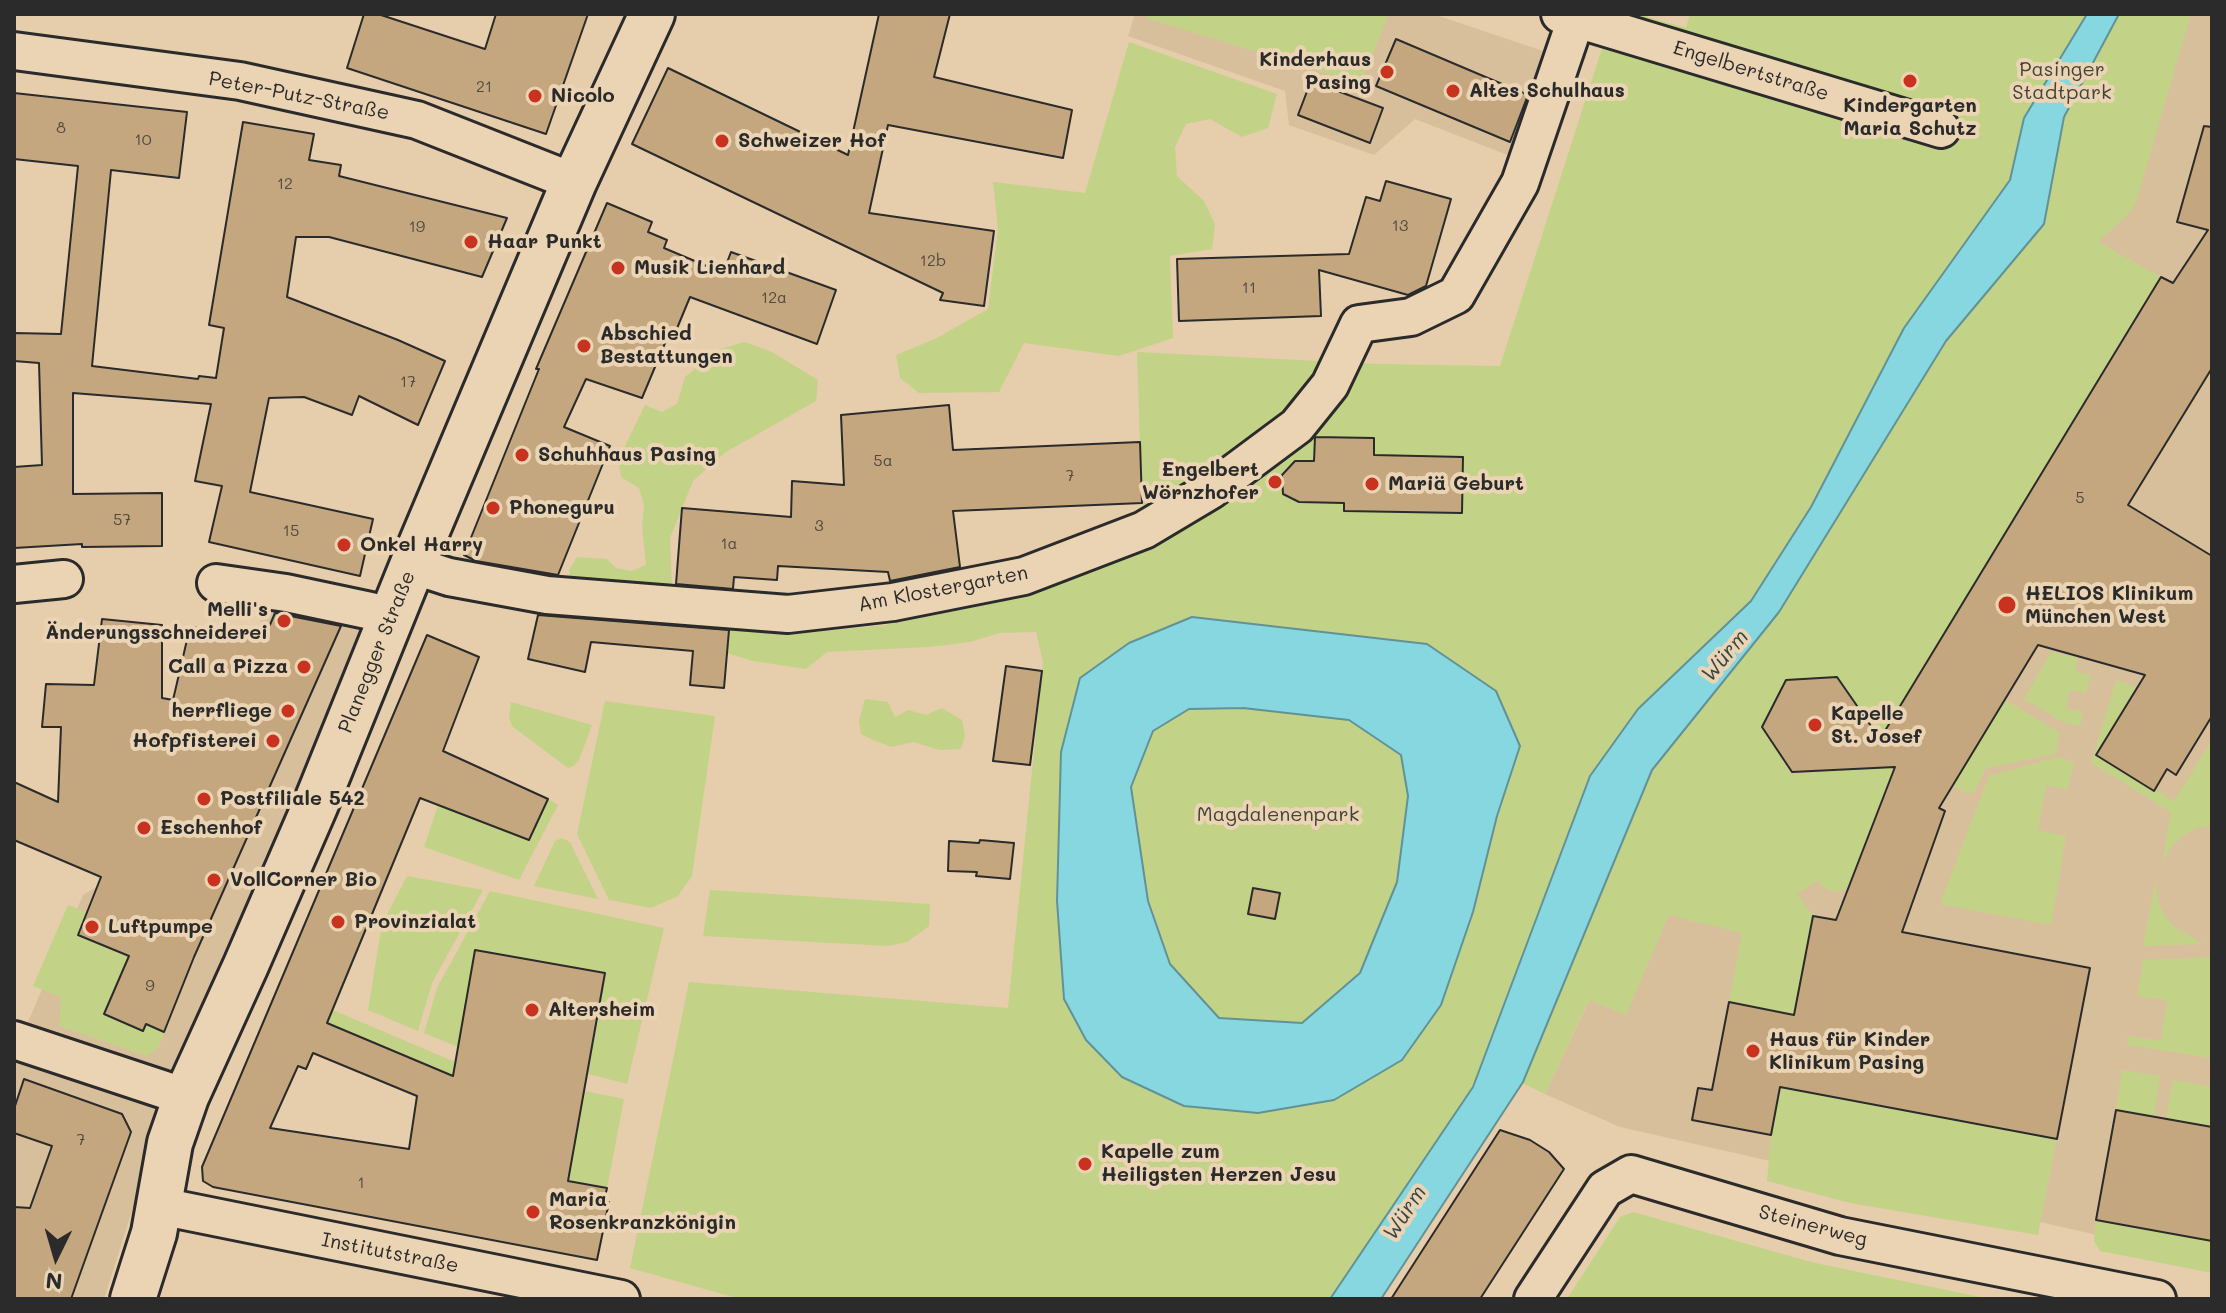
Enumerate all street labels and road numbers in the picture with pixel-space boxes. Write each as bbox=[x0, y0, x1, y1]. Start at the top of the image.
street label: Engelbertstraße bbox=[1670, 36, 1832, 106]
street label: Peter-Putz-Straße bbox=[207, 67, 391, 125]
street label: Am Klostergarten bbox=[856, 561, 1030, 617]
street label: Planegger Straße bbox=[334, 567, 420, 737]
street label: Steinerweg bbox=[1756, 1200, 1870, 1252]
street label: Institutstraße bbox=[319, 1228, 461, 1278]

